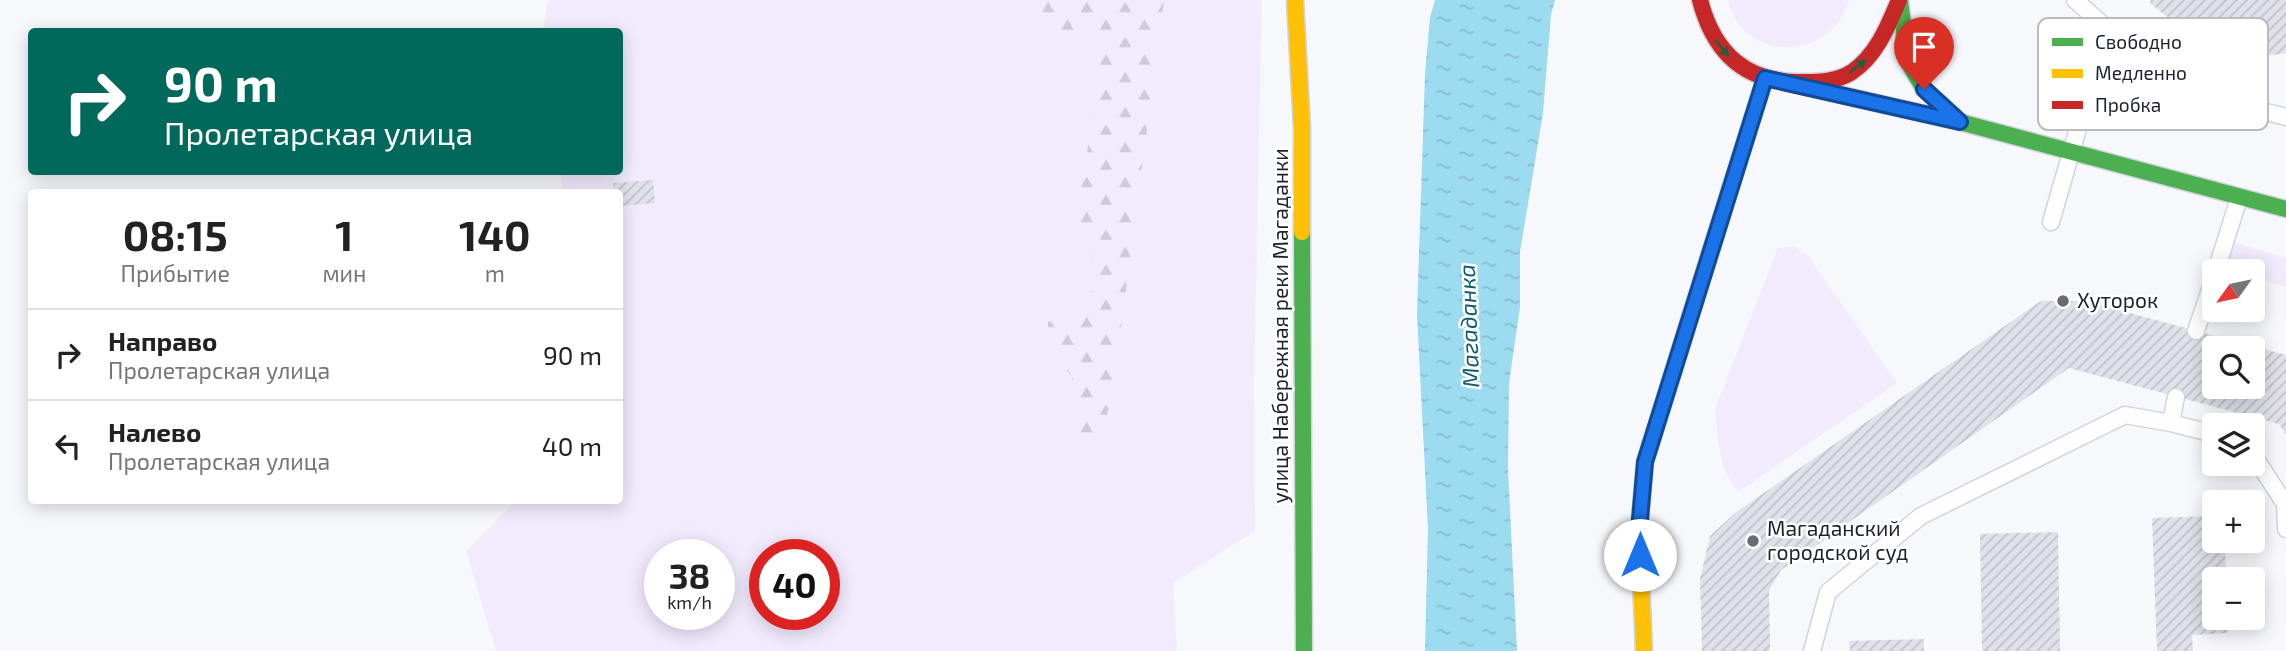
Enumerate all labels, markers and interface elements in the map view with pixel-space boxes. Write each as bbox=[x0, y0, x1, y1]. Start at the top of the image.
pin bbox=[1894, 17, 1954, 89]
legend bbox=[2038, 18, 2268, 130]
icon: arrive bbox=[1905, 28, 1943, 66]
text: Свободно bbox=[2095, 30, 2182, 53]
one-way arrow bbox=[1714, 38, 1729, 56]
text: 90 m bbox=[164, 53, 278, 112]
icon: right bbox=[49, 56, 140, 147]
one-way arrow bbox=[1848, 58, 1866, 73]
text: Медленно bbox=[2095, 61, 2187, 84]
text: Пробка bbox=[2095, 93, 2161, 116]
text: Пролетарская улица bbox=[164, 113, 473, 151]
street label: улица Набережная реки Магаданки bbox=[1267, 148, 1293, 504]
text: 08:15 bbox=[123, 209, 228, 259]
text: 1 bbox=[335, 209, 354, 259]
text: 140 bbox=[459, 209, 530, 259]
text: Прибытие bbox=[121, 259, 230, 287]
text: мин bbox=[322, 259, 366, 287]
text: m bbox=[485, 259, 505, 287]
north arrow bbox=[2202, 259, 2264, 322]
map controls bbox=[2202, 259, 2265, 630]
water label: Магаданка bbox=[1452, 264, 1484, 388]
place label: Хуторок bbox=[2077, 287, 2158, 313]
marker: Хуторок bbox=[2055, 293, 2071, 309]
text: Направо bbox=[108, 325, 217, 356]
icon: right bbox=[49, 336, 87, 374]
button: search bbox=[2202, 336, 2265, 399]
text: 90 m bbox=[543, 339, 602, 370]
text: Пролетарская улица bbox=[108, 356, 330, 384]
button: layers bbox=[2202, 413, 2265, 476]
text: Налево bbox=[108, 416, 201, 447]
icon: left bbox=[49, 427, 87, 465]
text: 40 m bbox=[542, 430, 602, 461]
text: Пролетарская улица bbox=[108, 447, 330, 475]
button: + bbox=[2202, 490, 2265, 553]
place label: Магаданский городской суд bbox=[1767, 515, 1908, 565]
position arrow bbox=[1603, 518, 1677, 592]
marker: Магаданский городской суд bbox=[1745, 533, 1761, 549]
speed limit sign: 40 bbox=[749, 539, 840, 630]
text: 38 bbox=[669, 554, 710, 596]
button: − bbox=[2202, 567, 2265, 630]
text: km/h bbox=[667, 591, 712, 613]

